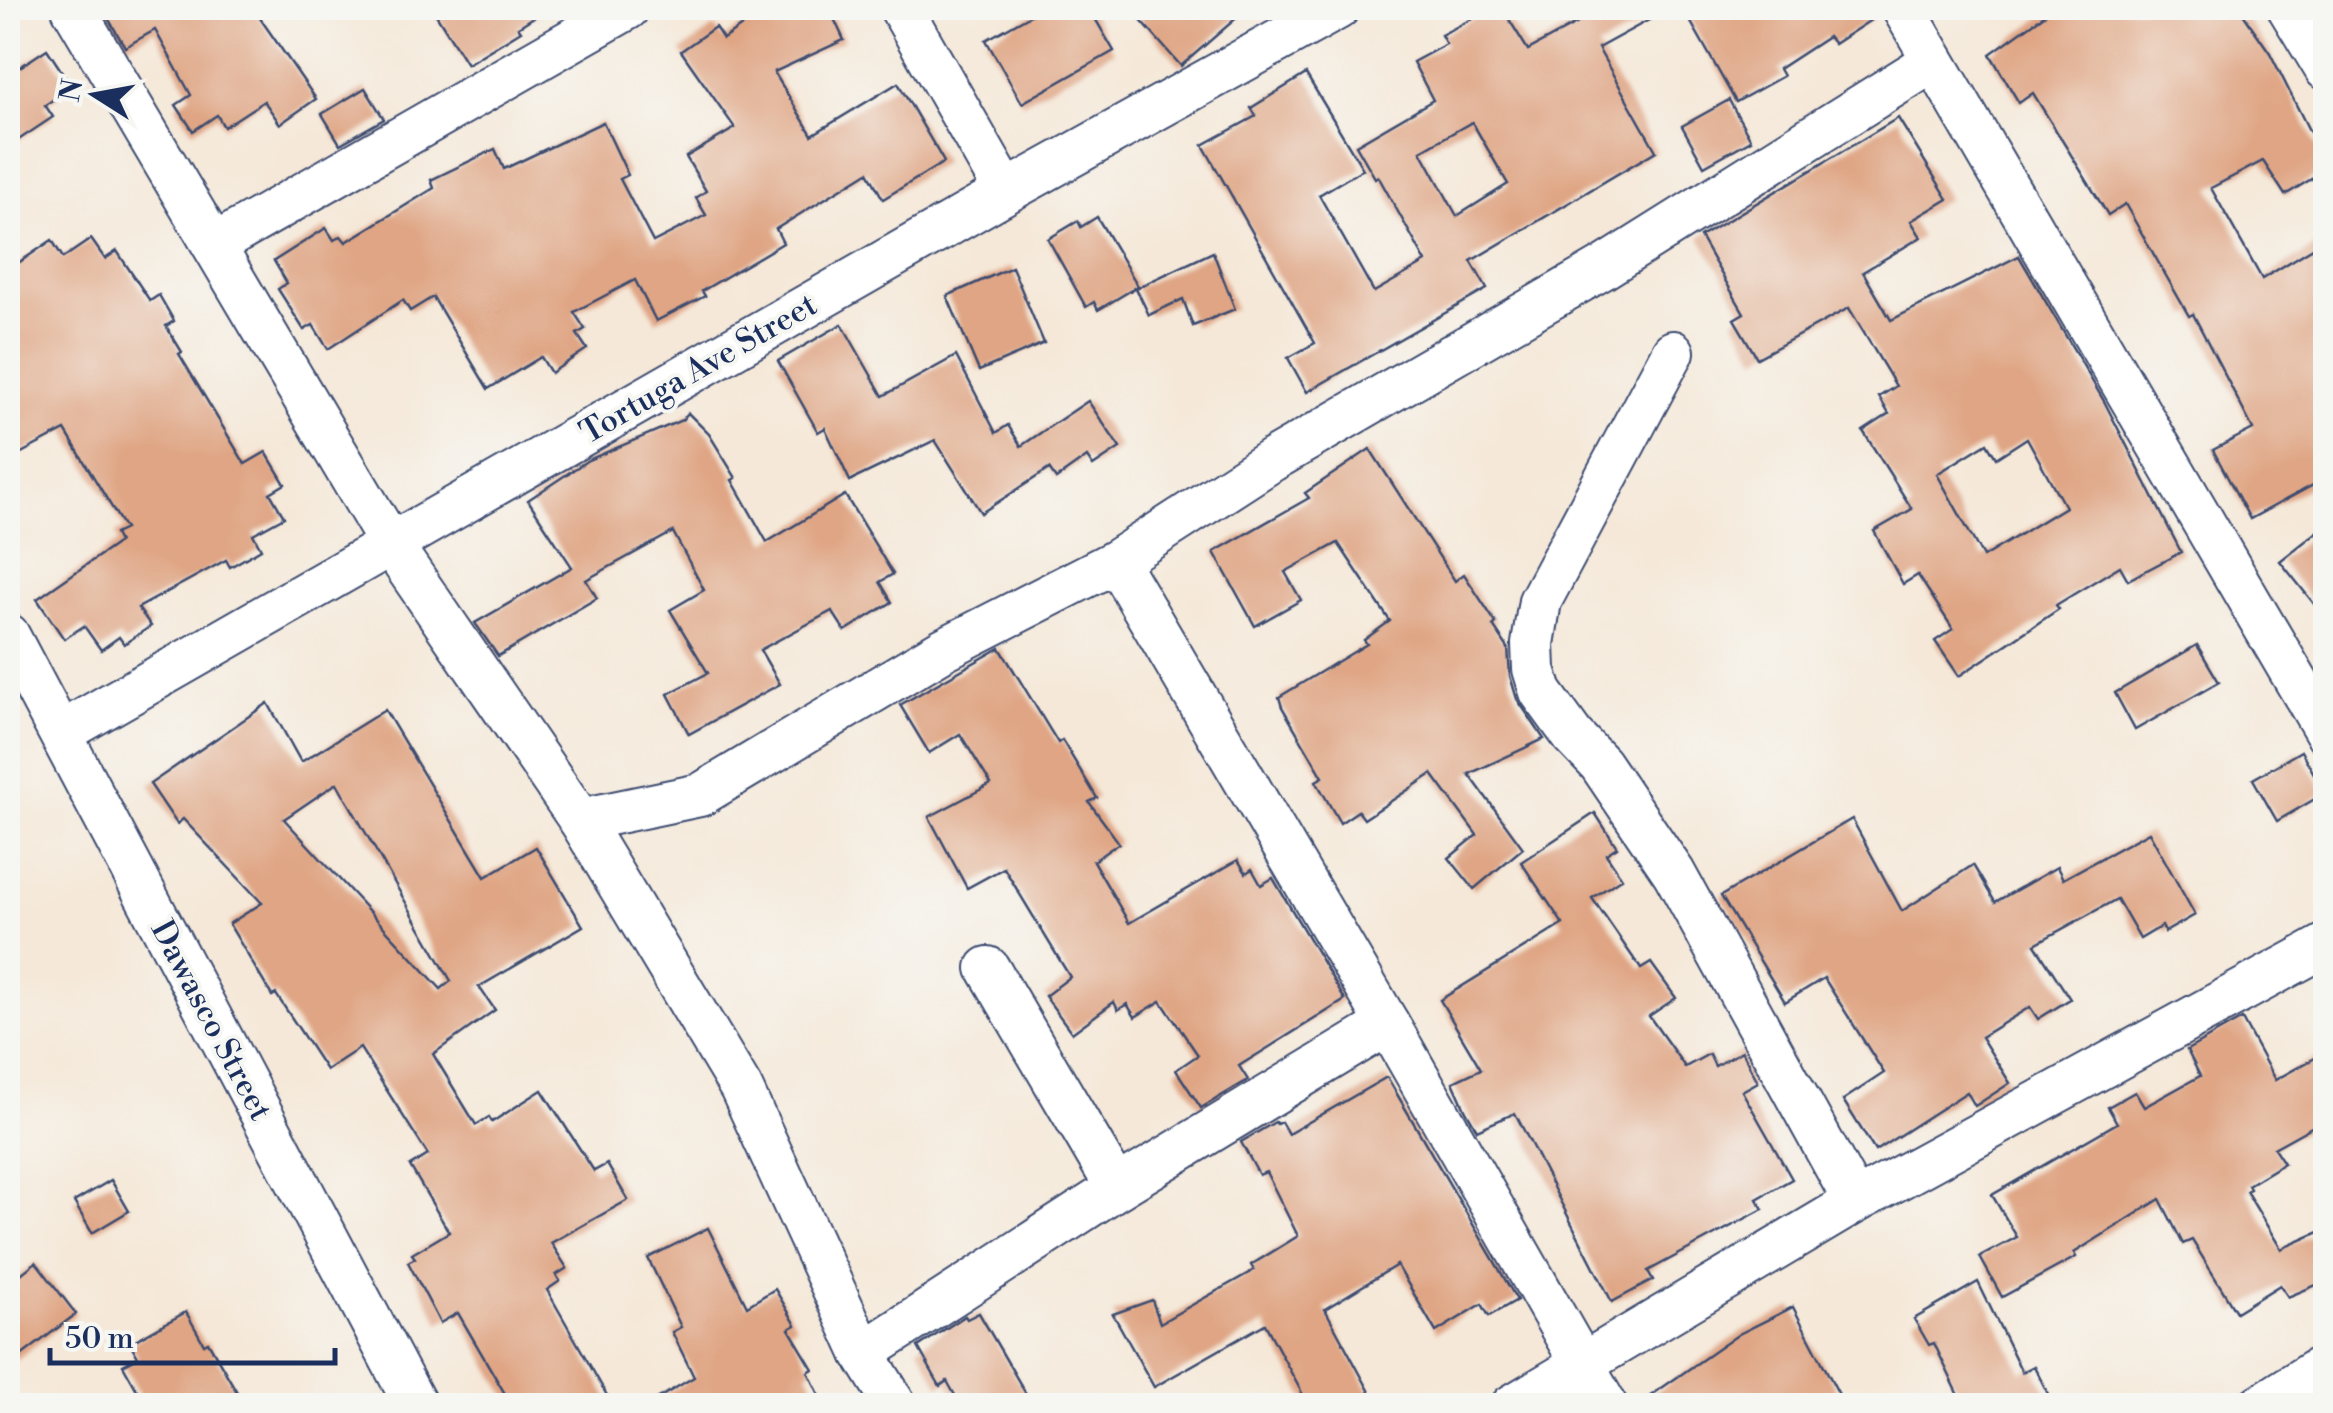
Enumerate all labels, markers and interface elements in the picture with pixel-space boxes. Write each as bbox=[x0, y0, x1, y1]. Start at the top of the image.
north arrow bbox=[45, 45, 145, 145]
text: N bbox=[53, 76, 91, 105]
street label: Tortuga Ave Street bbox=[573, 285, 824, 453]
street label: Dawasco Street bbox=[142, 914, 281, 1127]
scale bar bbox=[50, 1303, 335, 1365]
text: 50 m bbox=[65, 1320, 134, 1358]

